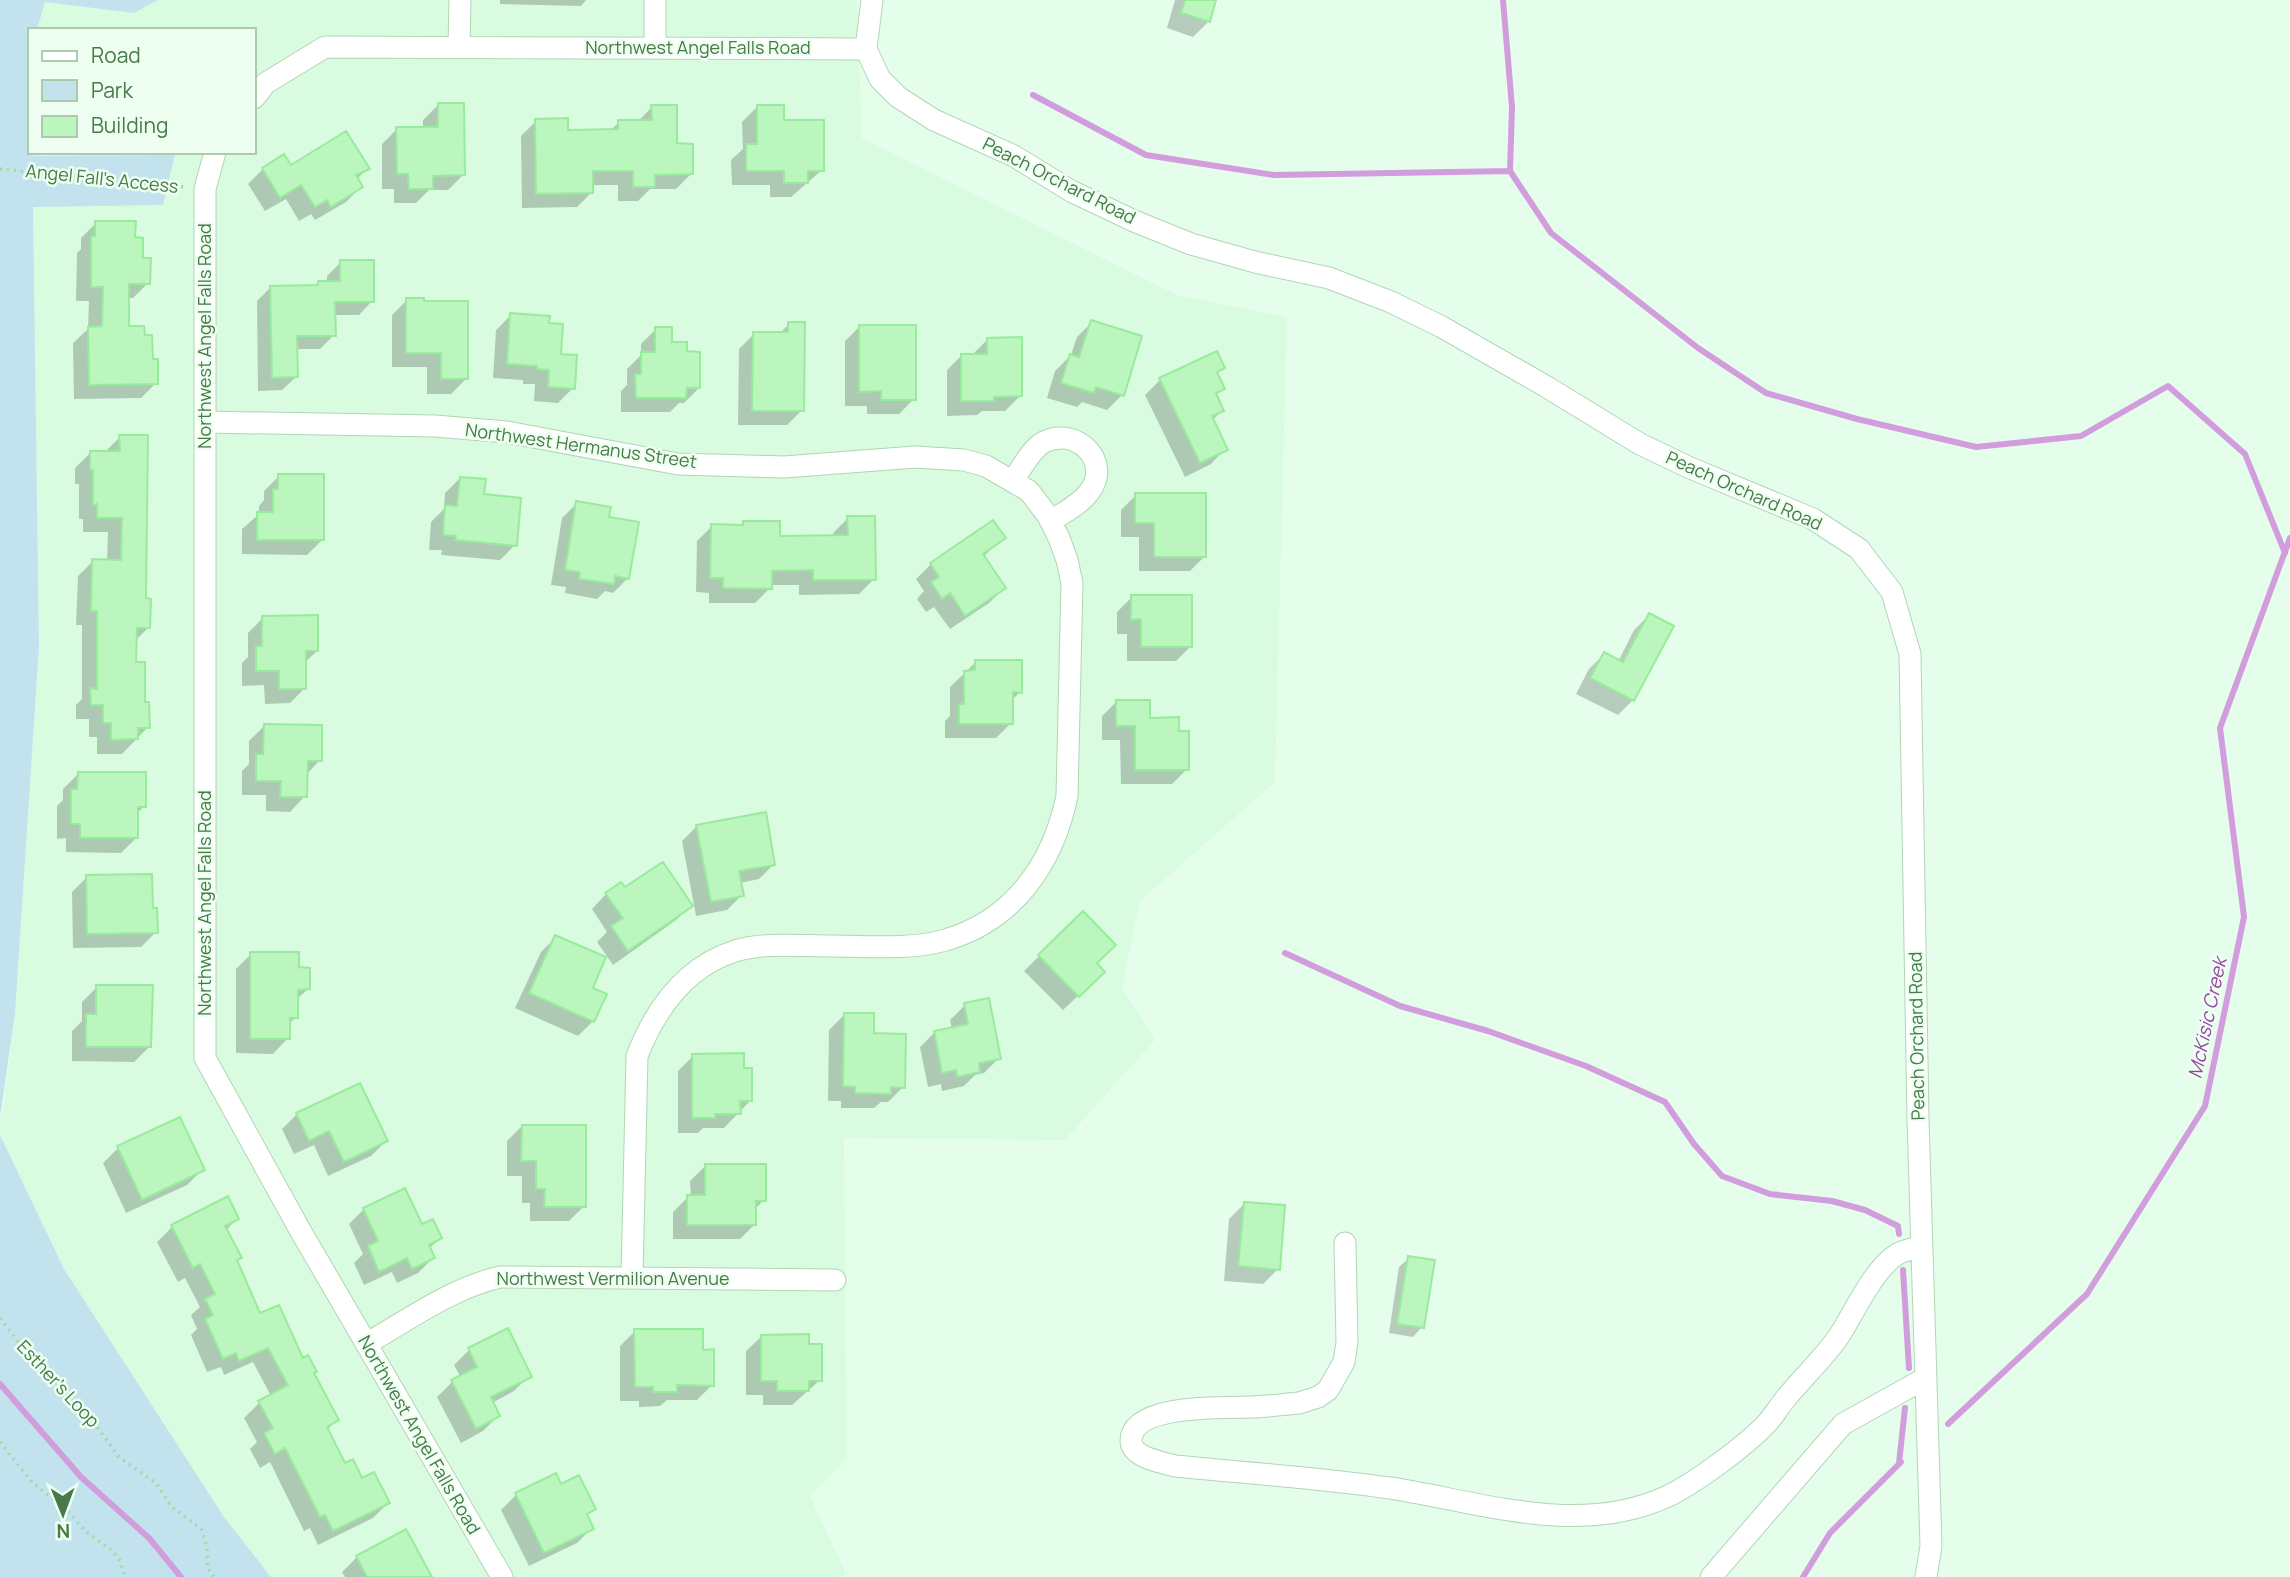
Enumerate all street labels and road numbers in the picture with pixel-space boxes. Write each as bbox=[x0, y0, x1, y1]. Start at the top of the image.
street label: Northwest Angel Falls Road bbox=[585, 35, 811, 59]
street label: Peach Orchard Road bbox=[979, 131, 1140, 229]
street label: Angel Fall's Access bbox=[25, 158, 180, 198]
street label: Northwest Angel Falls Road bbox=[192, 223, 216, 449]
street label: Northwest Hermanus Street bbox=[464, 417, 698, 473]
street label: Peach Orchard Road bbox=[1662, 445, 1826, 535]
street label: Northwest Angel Falls Road bbox=[192, 790, 216, 1016]
street label: Peach Orchard Road bbox=[1903, 952, 1929, 1121]
street label: Northwest Vermilion Avenue bbox=[497, 1266, 729, 1290]
street label: Northwest Angel Falls Road bbox=[353, 1331, 487, 1538]
street label: Esther's Loop bbox=[12, 1334, 105, 1432]

